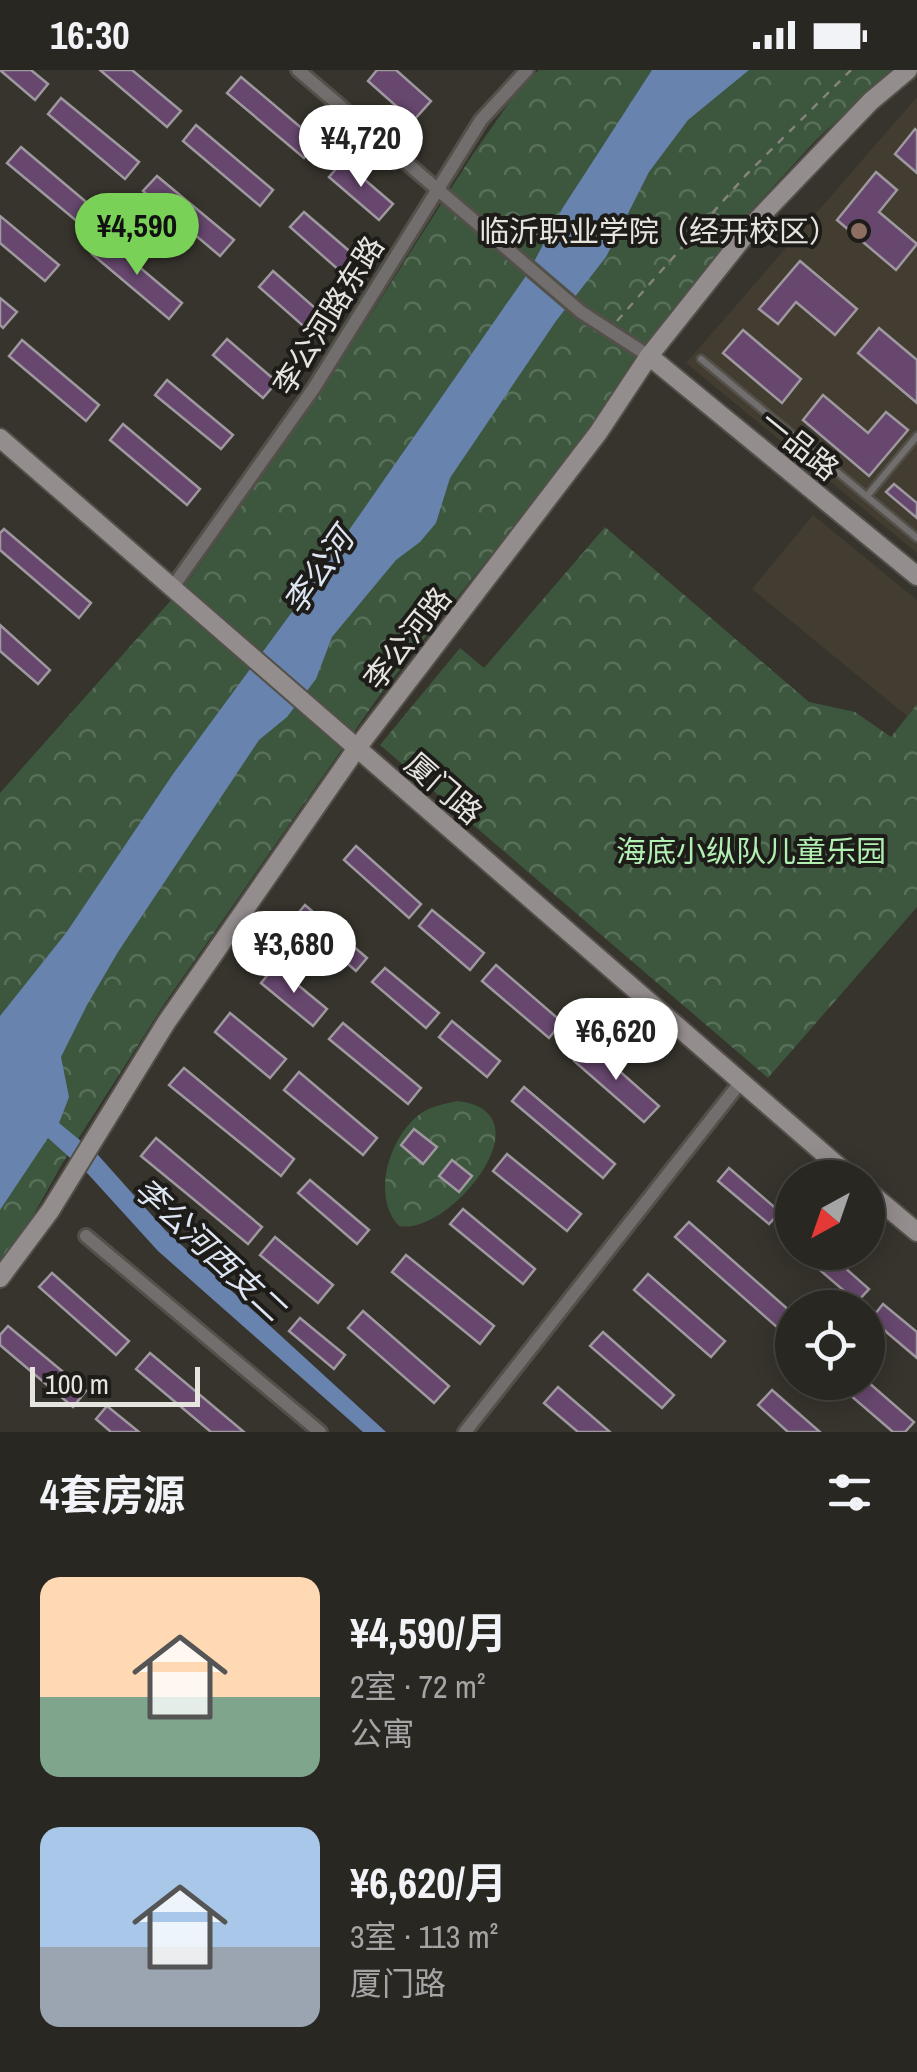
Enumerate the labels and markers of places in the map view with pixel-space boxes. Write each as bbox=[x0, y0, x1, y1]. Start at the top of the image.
pin: ¥4,720 bbox=[280, 105, 442, 190]
pin: ¥4,590 bbox=[56, 193, 218, 278]
place label: 临沂职业学院（经开校区） bbox=[479, 211, 839, 251]
marker: 临沂职业学院（经开校区） bbox=[848, 220, 870, 242]
pin: ¥3,680 bbox=[213, 911, 375, 996]
pin: ¥6,620 bbox=[535, 998, 697, 1083]

